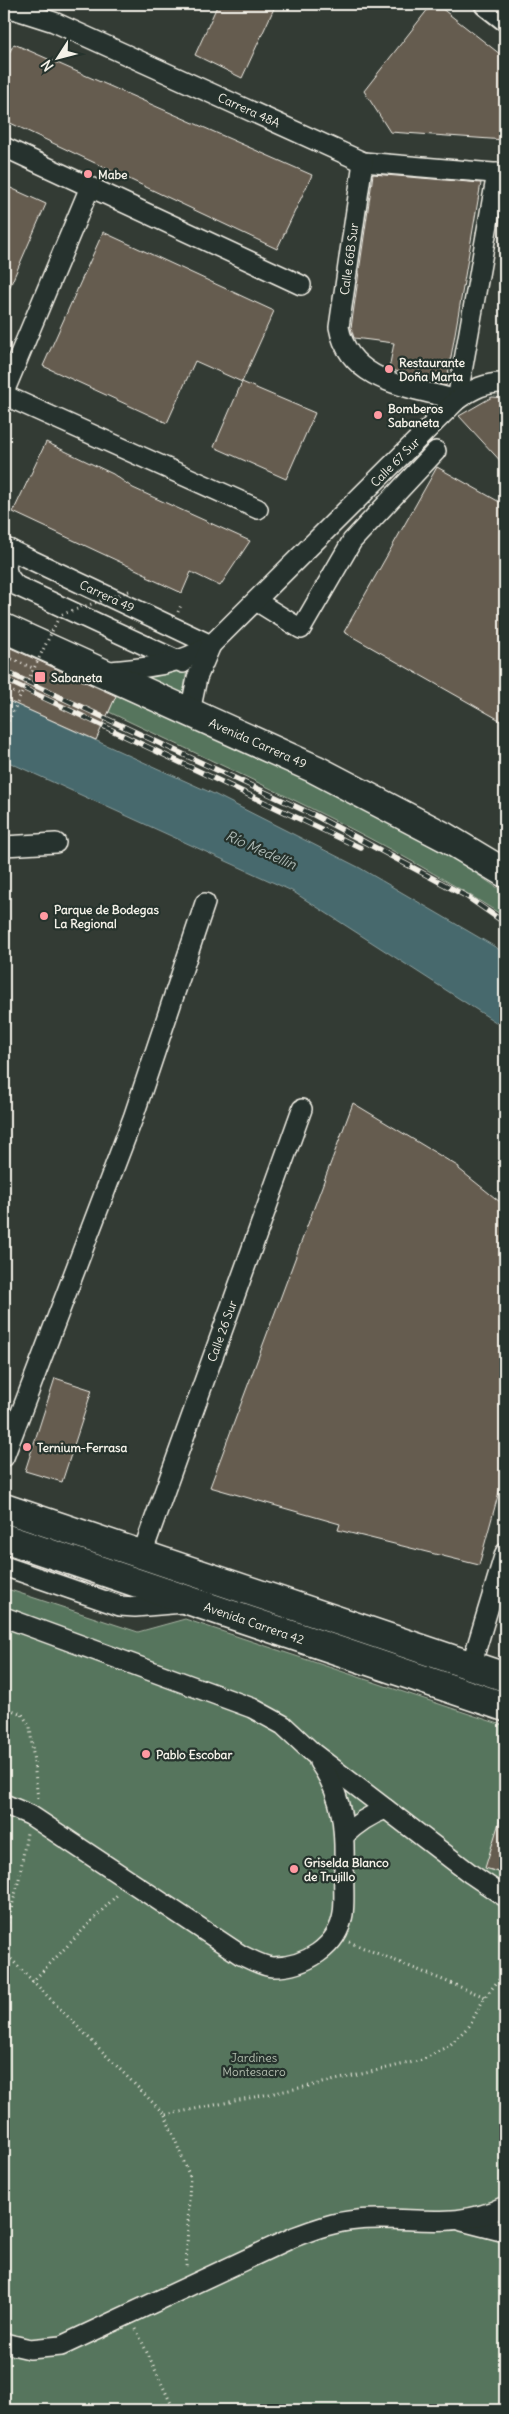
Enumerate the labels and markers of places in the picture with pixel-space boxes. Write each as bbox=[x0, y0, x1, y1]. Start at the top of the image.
place label: Mabe bbox=[98, 167, 128, 182]
marker: Mabe bbox=[82, 168, 94, 180]
place label: Restaurante Doña Marta bbox=[399, 355, 466, 384]
marker: Restaurante Doña Marta bbox=[383, 363, 395, 375]
place label: Bomberos Sabaneta bbox=[388, 401, 444, 430]
marker: Bomberos Sabaneta bbox=[372, 409, 384, 421]
marker: Sabaneta bbox=[33, 670, 47, 684]
place label: Sabaneta bbox=[51, 670, 102, 685]
place label: Parque de Bodegas La Regional bbox=[54, 902, 159, 932]
marker: Parque de Bodegas La Regional bbox=[38, 910, 50, 922]
place label: Ternium-Ferrasa bbox=[37, 1440, 128, 1455]
marker: Ternium-Ferrasa bbox=[21, 1441, 33, 1453]
place label: Pablo Escobar bbox=[156, 1747, 232, 1762]
marker: Pablo Escobar bbox=[140, 1748, 152, 1760]
place label: Griselda Blanco de Trujillo bbox=[304, 1855, 389, 1884]
marker: Griselda Blanco de Trujillo bbox=[288, 1863, 300, 1875]

